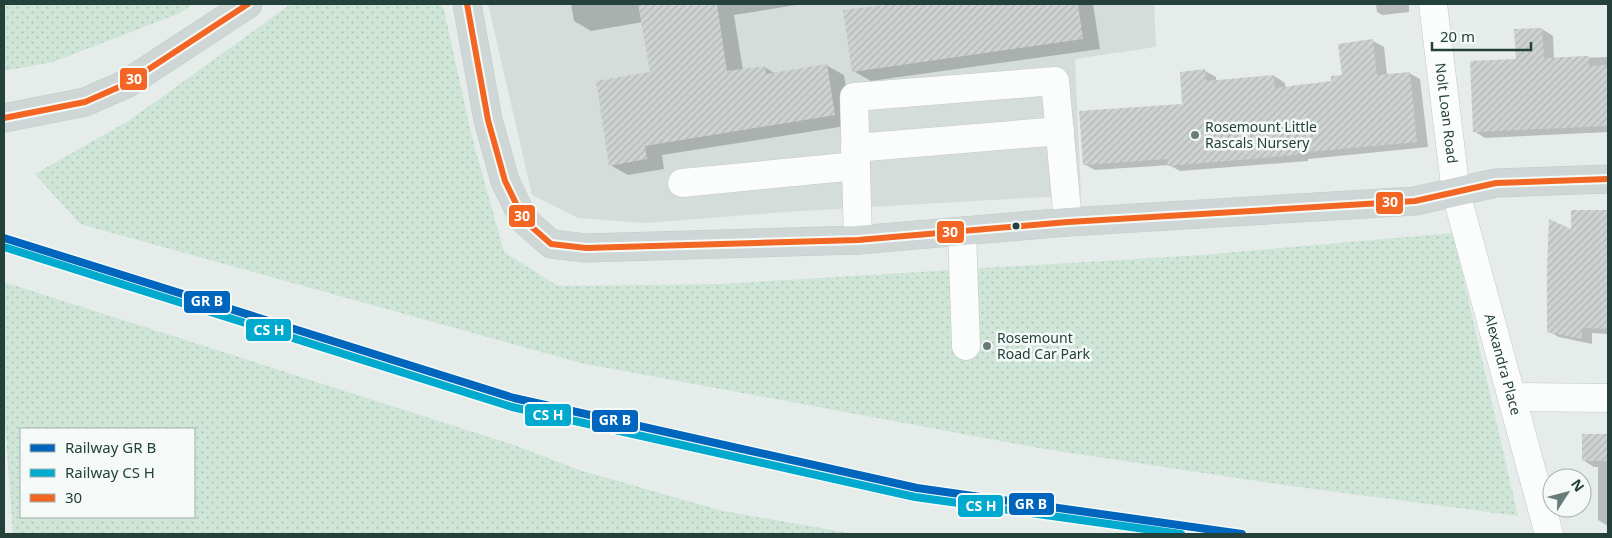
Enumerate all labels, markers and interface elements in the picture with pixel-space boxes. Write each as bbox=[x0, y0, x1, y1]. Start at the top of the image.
scale bar bbox=[1432, 20, 1531, 52]
text: 20 m bbox=[1440, 26, 1475, 46]
street label: Nolt Loan Road bbox=[1431, 62, 1462, 164]
line badge: 30 bbox=[119, 67, 148, 91]
text: 30 bbox=[126, 69, 142, 88]
place label: Rosemount Little Rascals Nursery bbox=[1205, 117, 1317, 152]
marker: Rosemount Little Rascals Nursery bbox=[1189, 129, 1201, 141]
line badge: 30 bbox=[1375, 191, 1404, 215]
text: 30 bbox=[1382, 192, 1398, 211]
line badge: 30 bbox=[508, 204, 536, 228]
text: 30 bbox=[514, 206, 530, 225]
line badge: 30 bbox=[936, 220, 965, 244]
unlabelled marker bbox=[1011, 221, 1021, 231]
text: 30 bbox=[942, 222, 958, 241]
line badge: GR B bbox=[183, 290, 231, 314]
text: GR B bbox=[191, 291, 223, 310]
street label: Alexandra Place bbox=[1480, 311, 1526, 417]
line badge: CS H bbox=[245, 318, 292, 342]
text: CS H bbox=[253, 320, 285, 339]
place label: Rosemount Road Car Park bbox=[997, 328, 1091, 363]
marker: Rosemount Road Car Park bbox=[981, 340, 993, 352]
line badge: CS H bbox=[524, 403, 572, 427]
text: CS H bbox=[532, 405, 564, 424]
line badge: GR B bbox=[591, 409, 639, 433]
text: GR B bbox=[599, 410, 631, 429]
legend bbox=[20, 428, 195, 518]
text: Railway GR B bbox=[65, 437, 156, 457]
text: Railway CS H bbox=[65, 462, 155, 482]
north arrow bbox=[1542, 468, 1592, 518]
text: N bbox=[1567, 475, 1589, 495]
text: 30 bbox=[65, 487, 82, 507]
line badge: GR B bbox=[1008, 492, 1055, 516]
line badge: CS H bbox=[957, 494, 1004, 518]
text: GR B bbox=[1015, 494, 1047, 513]
text: CS H bbox=[965, 496, 997, 515]

